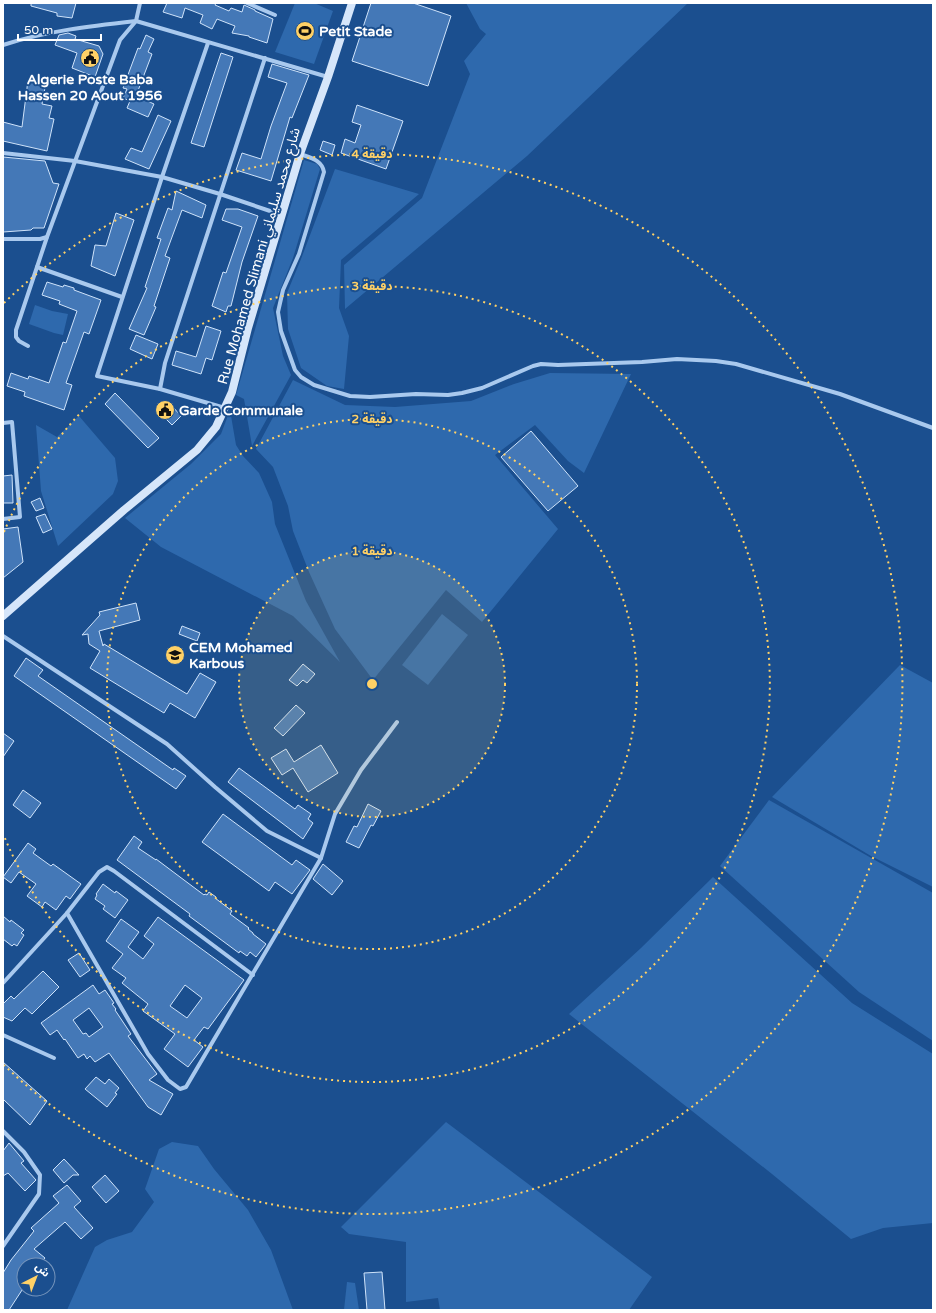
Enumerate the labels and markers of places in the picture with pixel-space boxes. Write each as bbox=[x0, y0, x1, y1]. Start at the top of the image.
sports icon: Petit Stade bbox=[294, 20, 316, 42]
place label: Petit Stade bbox=[319, 23, 392, 40]
public building icon: Algerie Poste Baba Hassen 20 Aout 1956 bbox=[79, 47, 101, 69]
place label: Algerie Poste Baba Hassen 20 Aout 1956 bbox=[18, 71, 163, 104]
public building icon: Garde Communale bbox=[154, 399, 176, 421]
place label: Garde Communale bbox=[179, 402, 303, 419]
place label: CEM Mohamed Karbous bbox=[189, 639, 293, 672]
school or university icon: CEM Mohamed Karbous bbox=[164, 644, 186, 666]
centre of rings bbox=[365, 677, 379, 691]

